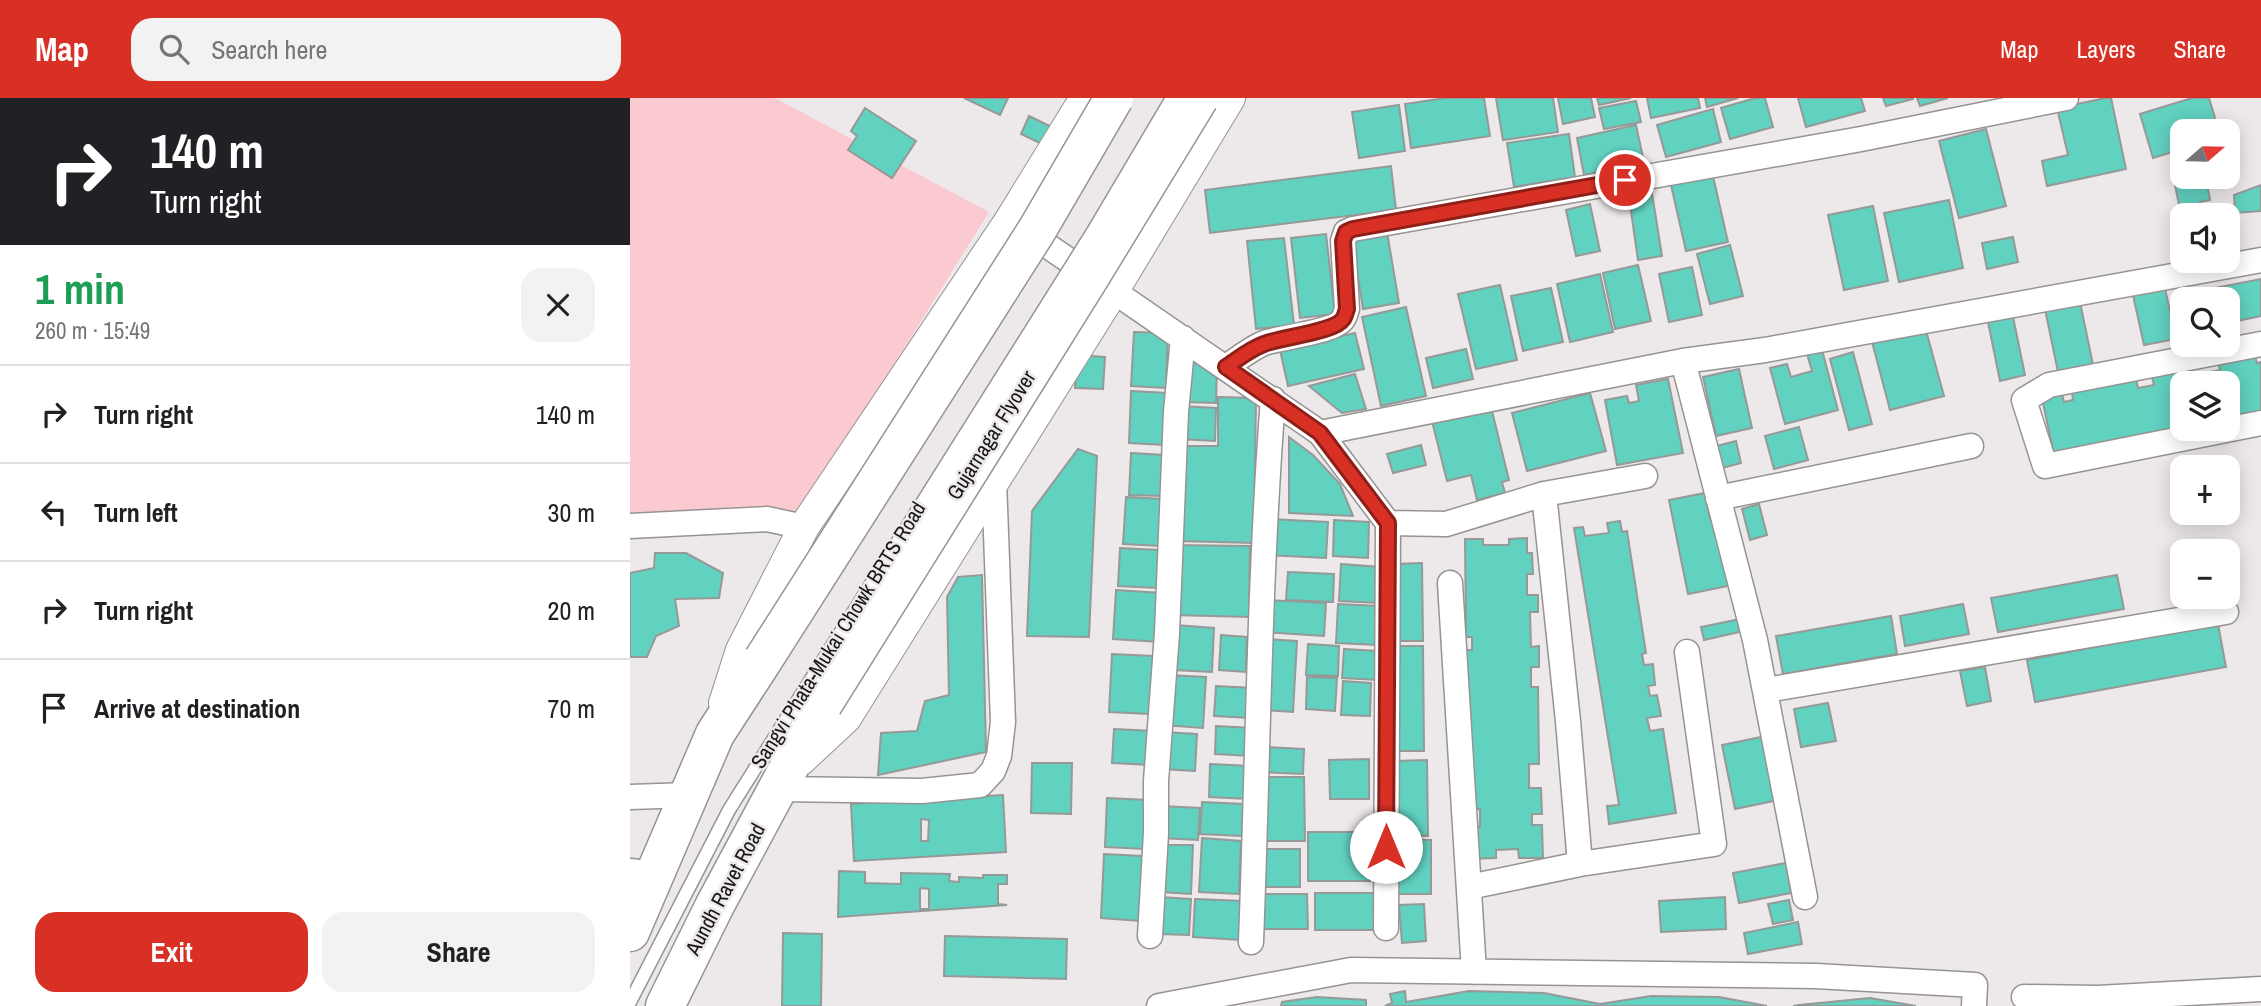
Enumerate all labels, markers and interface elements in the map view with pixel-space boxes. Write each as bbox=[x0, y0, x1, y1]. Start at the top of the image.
search box bbox=[131, 18, 621, 81]
text: Map bbox=[35, 27, 89, 71]
icon: search bbox=[155, 30, 193, 68]
text: Search here bbox=[211, 32, 327, 67]
text: Map bbox=[2000, 33, 2038, 65]
text: Layers bbox=[2076, 33, 2135, 65]
text: Share bbox=[2173, 33, 2226, 65]
text: 140 m bbox=[150, 117, 264, 183]
north arrow bbox=[2170, 119, 2240, 189]
map controls bbox=[2170, 119, 2240, 609]
icon: right bbox=[35, 126, 126, 217]
pin bbox=[1595, 150, 1655, 210]
icon: arrive bbox=[1606, 161, 1644, 199]
text: Turn right bbox=[150, 180, 262, 223]
button: sound bbox=[2170, 203, 2240, 273]
text: 1 min bbox=[35, 261, 125, 317]
button: close bbox=[521, 268, 595, 342]
button: search bbox=[2170, 287, 2240, 357]
text: 260 m · 15:49 bbox=[35, 315, 150, 346]
street label: Gujarnagar Flyover bbox=[940, 365, 1042, 505]
button: layers bbox=[2170, 371, 2240, 441]
icon: right bbox=[35, 395, 73, 433]
text: Turn right bbox=[94, 397, 193, 432]
text: 140 m bbox=[536, 397, 595, 432]
button: + bbox=[2170, 455, 2240, 525]
icon: left bbox=[35, 493, 73, 531]
text: Turn left bbox=[94, 495, 178, 530]
text: 30 m bbox=[548, 495, 595, 530]
street label: Sangvi Phata-Mukai Chowk BRTS Road bbox=[744, 496, 932, 774]
button: − bbox=[2170, 539, 2240, 609]
icon: right bbox=[35, 591, 73, 629]
text: Turn right bbox=[94, 593, 193, 628]
text: 20 m bbox=[548, 593, 595, 628]
icon: arrive bbox=[35, 689, 73, 727]
text: Arrive at destination bbox=[94, 691, 300, 726]
text: 70 m bbox=[548, 691, 595, 726]
position arrow bbox=[1349, 810, 1423, 884]
street label: Aundh Ravet Road bbox=[678, 818, 772, 961]
button: Exit bbox=[35, 912, 308, 992]
button: Share bbox=[322, 912, 595, 992]

